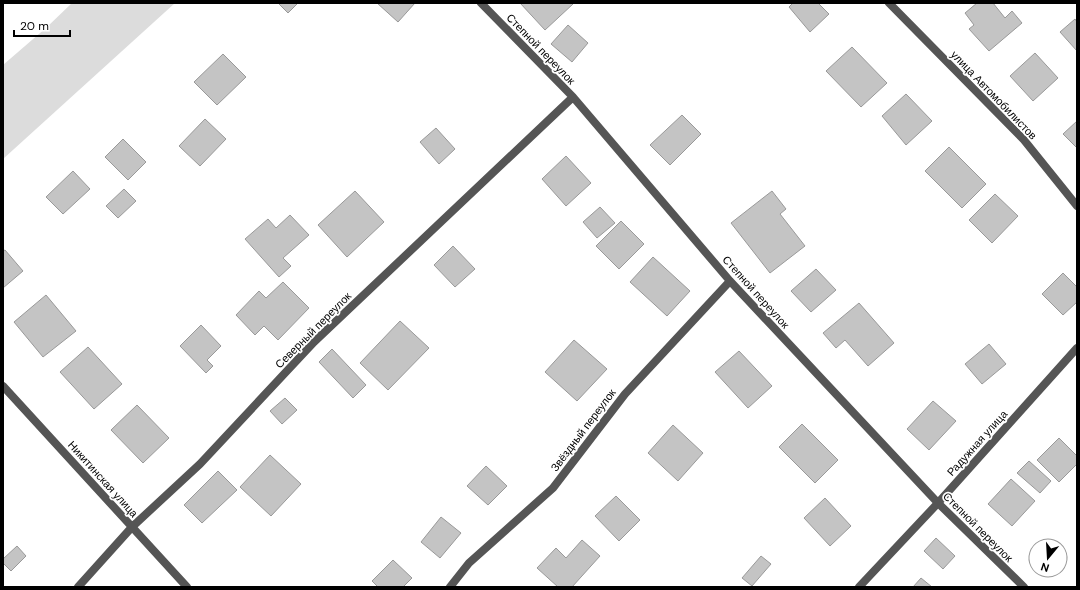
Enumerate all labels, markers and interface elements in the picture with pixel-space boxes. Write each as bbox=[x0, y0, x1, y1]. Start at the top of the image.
street label: Степной переулок bbox=[504, 11, 579, 87]
scale bar bbox=[14, 12, 70, 38]
text: 20 m bbox=[20, 18, 49, 34]
street label: улица Автомобилистов bbox=[948, 48, 1040, 142]
street label: Степной переулок bbox=[720, 253, 792, 331]
street label: Северный переулок bbox=[272, 289, 354, 371]
street label: Звёздный переулок bbox=[547, 386, 619, 474]
street label: Радужная улица bbox=[944, 407, 1011, 479]
street label: Никитинская улица bbox=[65, 438, 142, 521]
street label: Степной переулок bbox=[940, 489, 1016, 565]
north arrow bbox=[1028, 538, 1068, 578]
text: N bbox=[1039, 560, 1051, 575]

